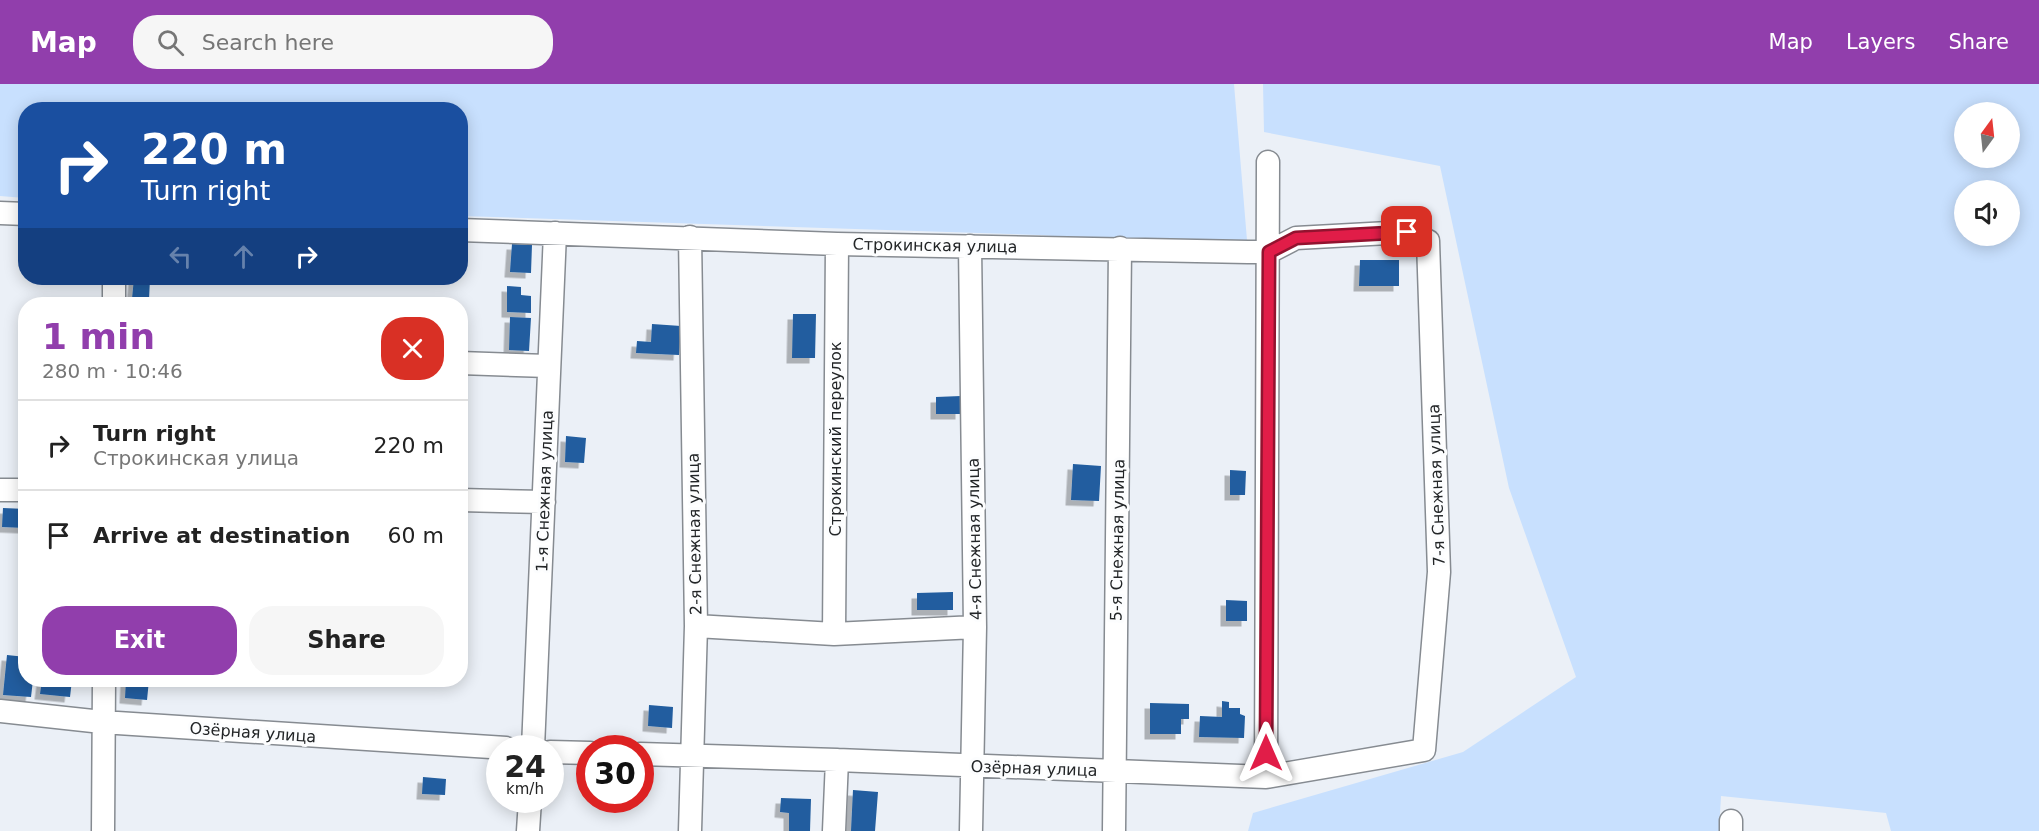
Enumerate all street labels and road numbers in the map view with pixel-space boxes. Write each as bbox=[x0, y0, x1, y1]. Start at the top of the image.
street label: Строкинская улица bbox=[852, 235, 1018, 256]
street label: Строкинский переулок bbox=[826, 341, 845, 536]
street label: 7-я Снежная улица bbox=[1424, 404, 1449, 566]
street label: 1-я Снежная улица bbox=[532, 410, 557, 572]
street label: 2-я Снежная улица bbox=[684, 453, 705, 615]
street label: 4-я Снежная улица bbox=[964, 458, 985, 620]
street label: 5-я Снежная улица bbox=[1107, 459, 1128, 621]
street label: Озёрная улица bbox=[189, 719, 317, 746]
street label: Озёрная улица bbox=[970, 757, 1098, 780]

